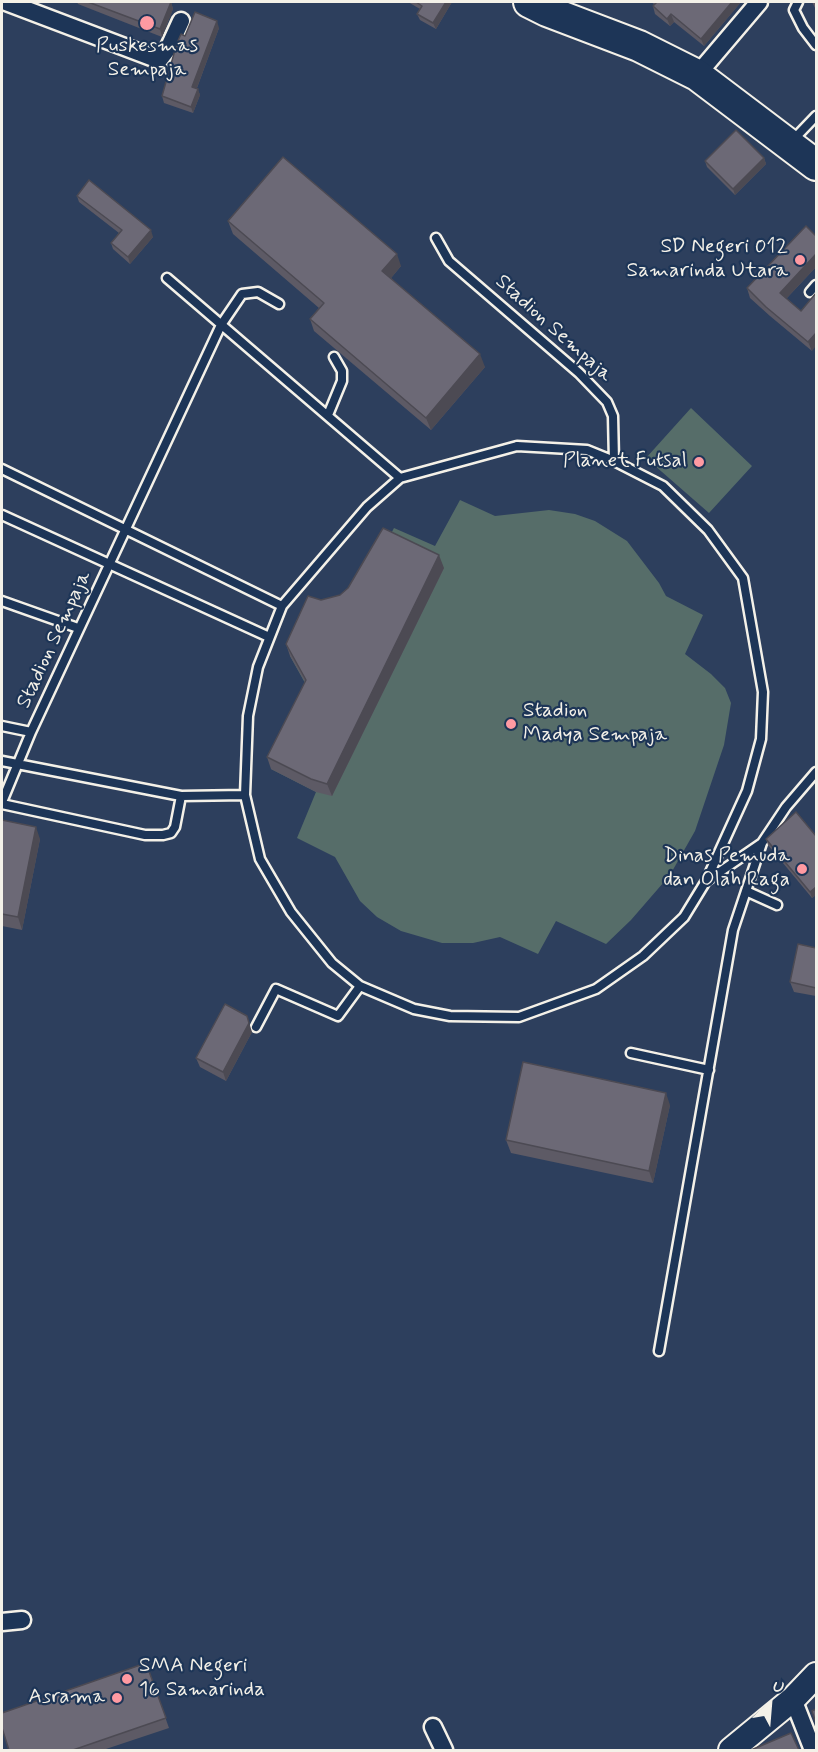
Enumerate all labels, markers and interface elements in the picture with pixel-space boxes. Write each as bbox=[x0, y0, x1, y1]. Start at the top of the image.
marker: Puskesmas Sempaja bbox=[138, 14, 156, 32]
place label: Puskesmas Sempaja bbox=[96, 34, 198, 84]
place label: SD Negeri 012 Samarinda Utara bbox=[627, 235, 788, 285]
marker: SD Negeri 012 Samarinda Utara bbox=[793, 253, 807, 267]
street label: Stadion Sempaja bbox=[489, 270, 617, 388]
place label: Planet Futsal bbox=[563, 449, 687, 475]
marker: Planet Futsal bbox=[692, 455, 706, 469]
street label: Stadion Sempaja bbox=[12, 567, 98, 713]
place label: Stadion Madya Sempaja bbox=[523, 699, 667, 749]
marker: Stadion Madya Sempaja bbox=[504, 717, 518, 731]
place label: Dinas Pemuda dan Olah Raga bbox=[663, 844, 790, 894]
marker: Dinas Pemuda dan Olah Raga bbox=[795, 862, 809, 876]
place label: SMA Negeri 16 Samarinda bbox=[139, 1654, 265, 1704]
marker: SMA Negeri 16 Samarinda bbox=[120, 1672, 134, 1686]
north arrow bbox=[740, 1674, 800, 1734]
text: U bbox=[769, 1676, 787, 1699]
place label: Asrama bbox=[28, 1685, 105, 1711]
marker: Asrama bbox=[110, 1691, 124, 1705]

